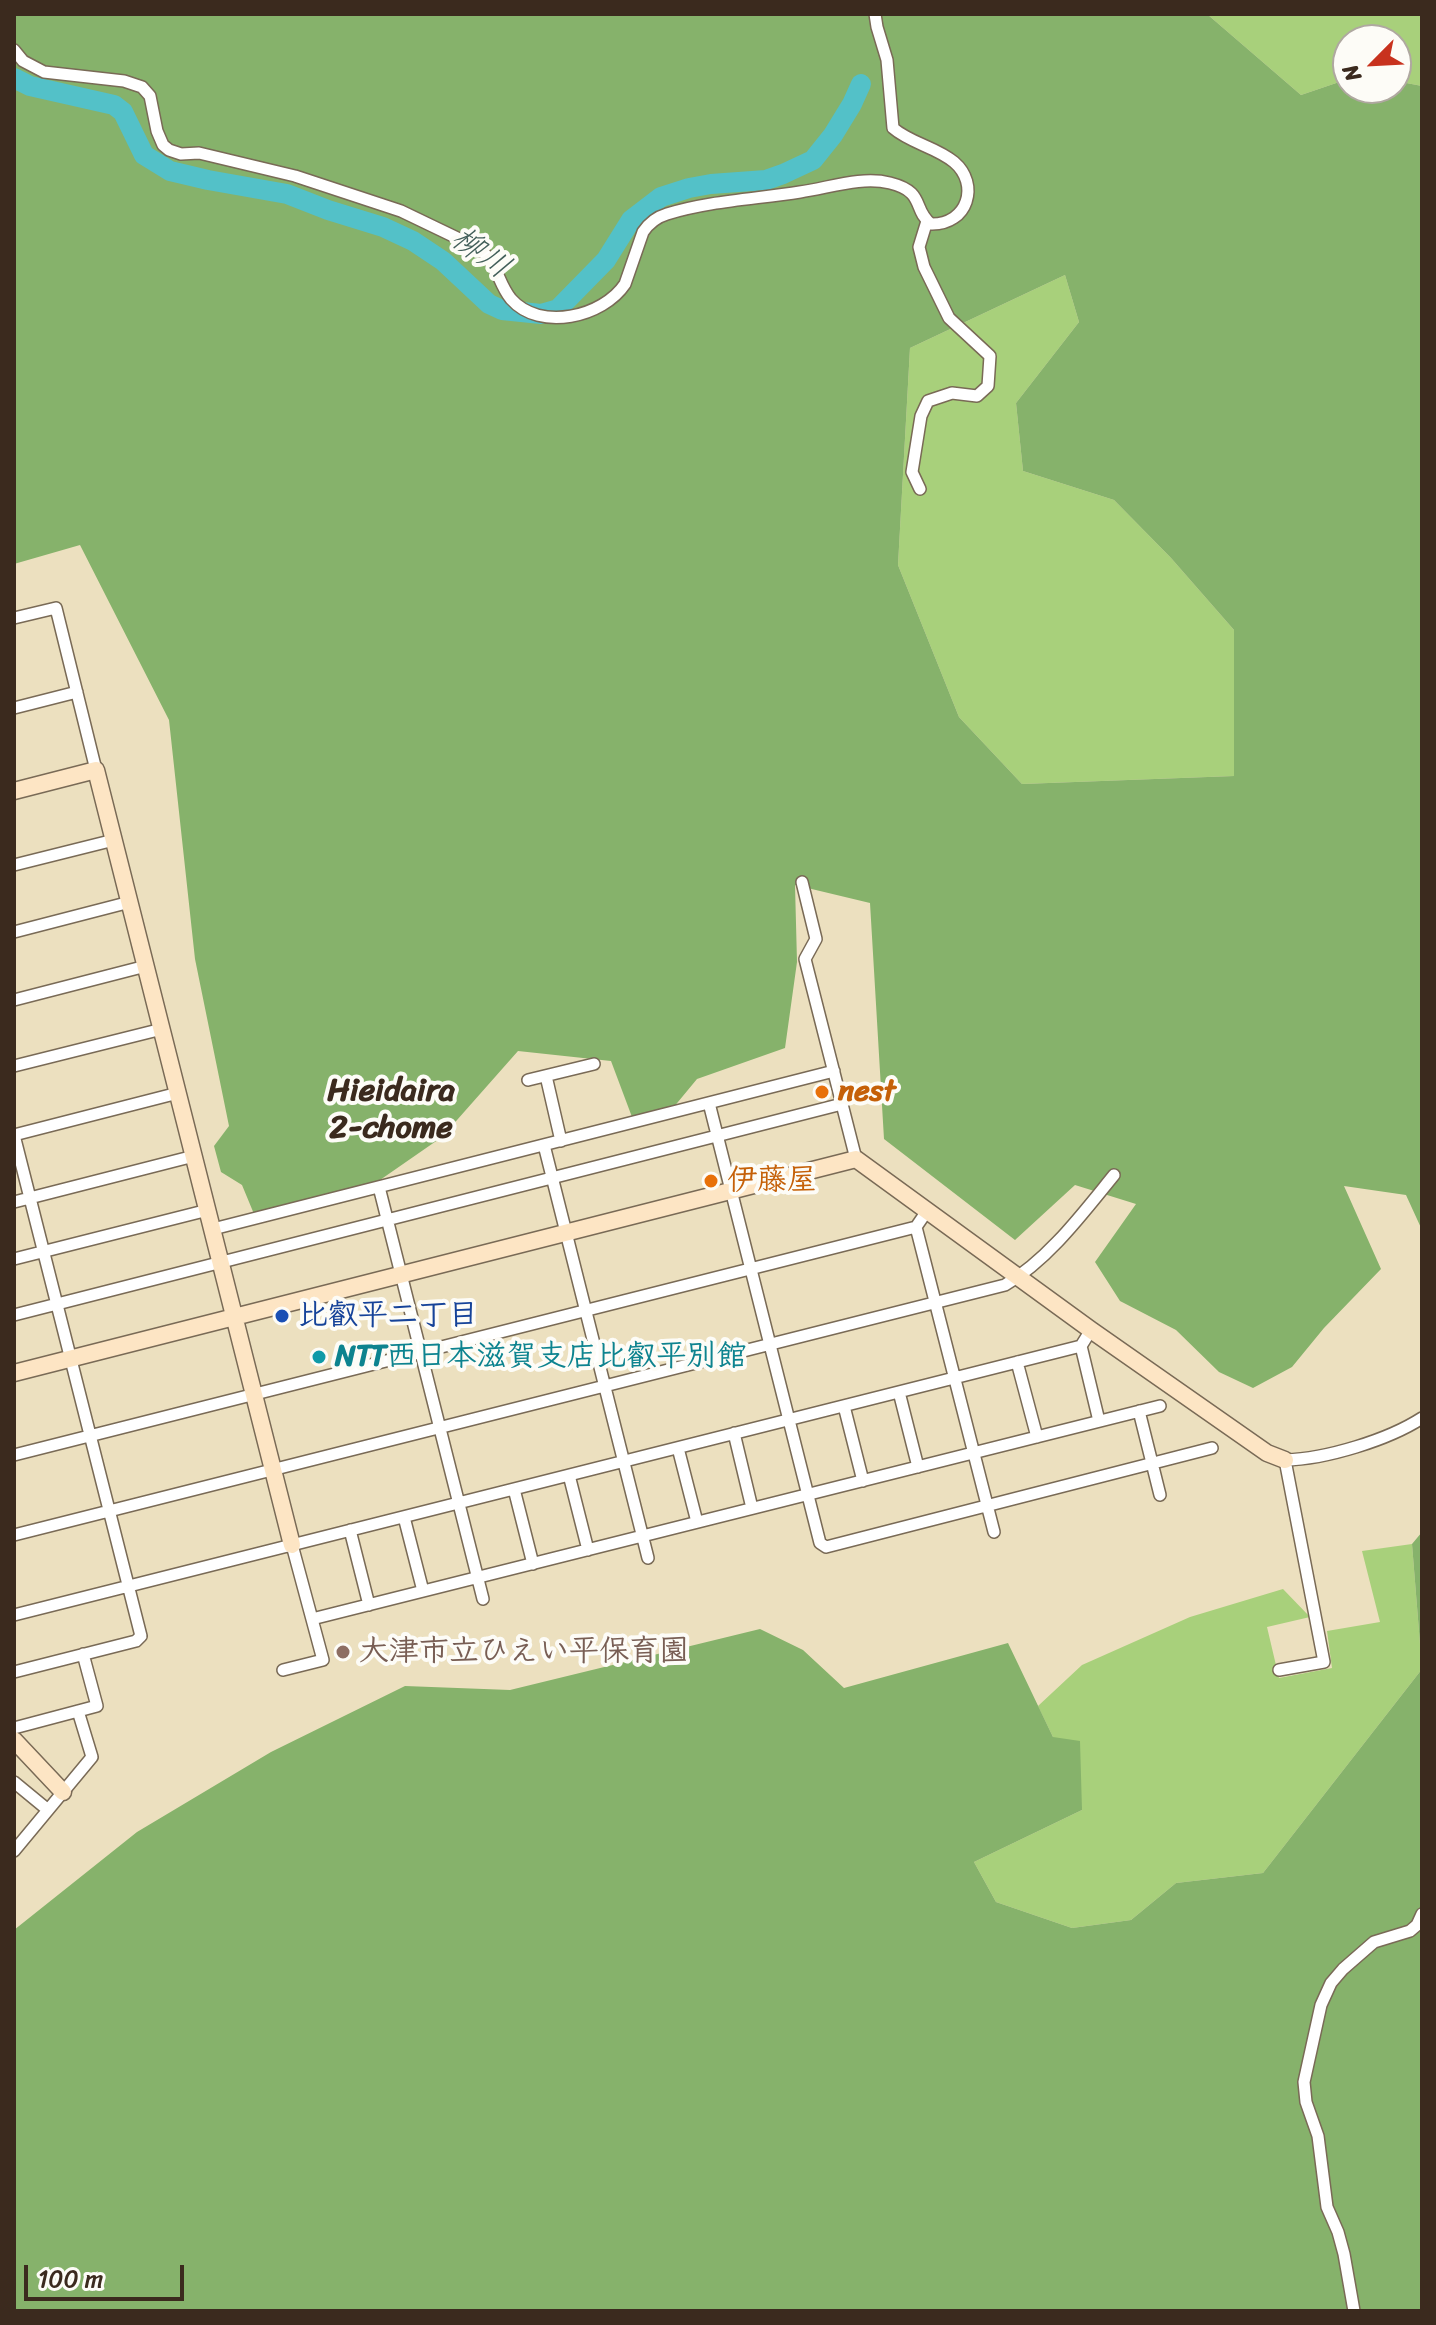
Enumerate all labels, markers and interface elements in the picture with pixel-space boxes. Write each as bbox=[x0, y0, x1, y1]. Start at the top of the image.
north arrow bbox=[1332, 24, 1412, 104]
text: N bbox=[1331, 58, 1372, 88]
water label: 柳川 bbox=[443, 220, 517, 288]
district label: Hieidaira 2-chome bbox=[327, 1073, 455, 1148]
place label: nest bbox=[838, 1074, 895, 1110]
marker: nest bbox=[813, 1083, 831, 1101]
place label: 伊藤屋 bbox=[727, 1163, 817, 1199]
marker: 伊藤屋 bbox=[702, 1172, 720, 1190]
place label: 比叡平二丁目 bbox=[298, 1298, 478, 1334]
marker: 比叡平二丁目 bbox=[273, 1307, 291, 1325]
place label: NTT西日本滋賀支店比叡平別館 bbox=[335, 1339, 747, 1375]
marker: NTT西日本滋賀支店比叡平別館 bbox=[310, 1348, 328, 1366]
place label: 大津市立ひえい平保育園 bbox=[359, 1634, 689, 1670]
marker: 大津市立ひえい平保育園 bbox=[334, 1643, 352, 1661]
scale bar bbox=[28, 2249, 188, 2299]
text: 100 m bbox=[38, 2258, 103, 2300]

